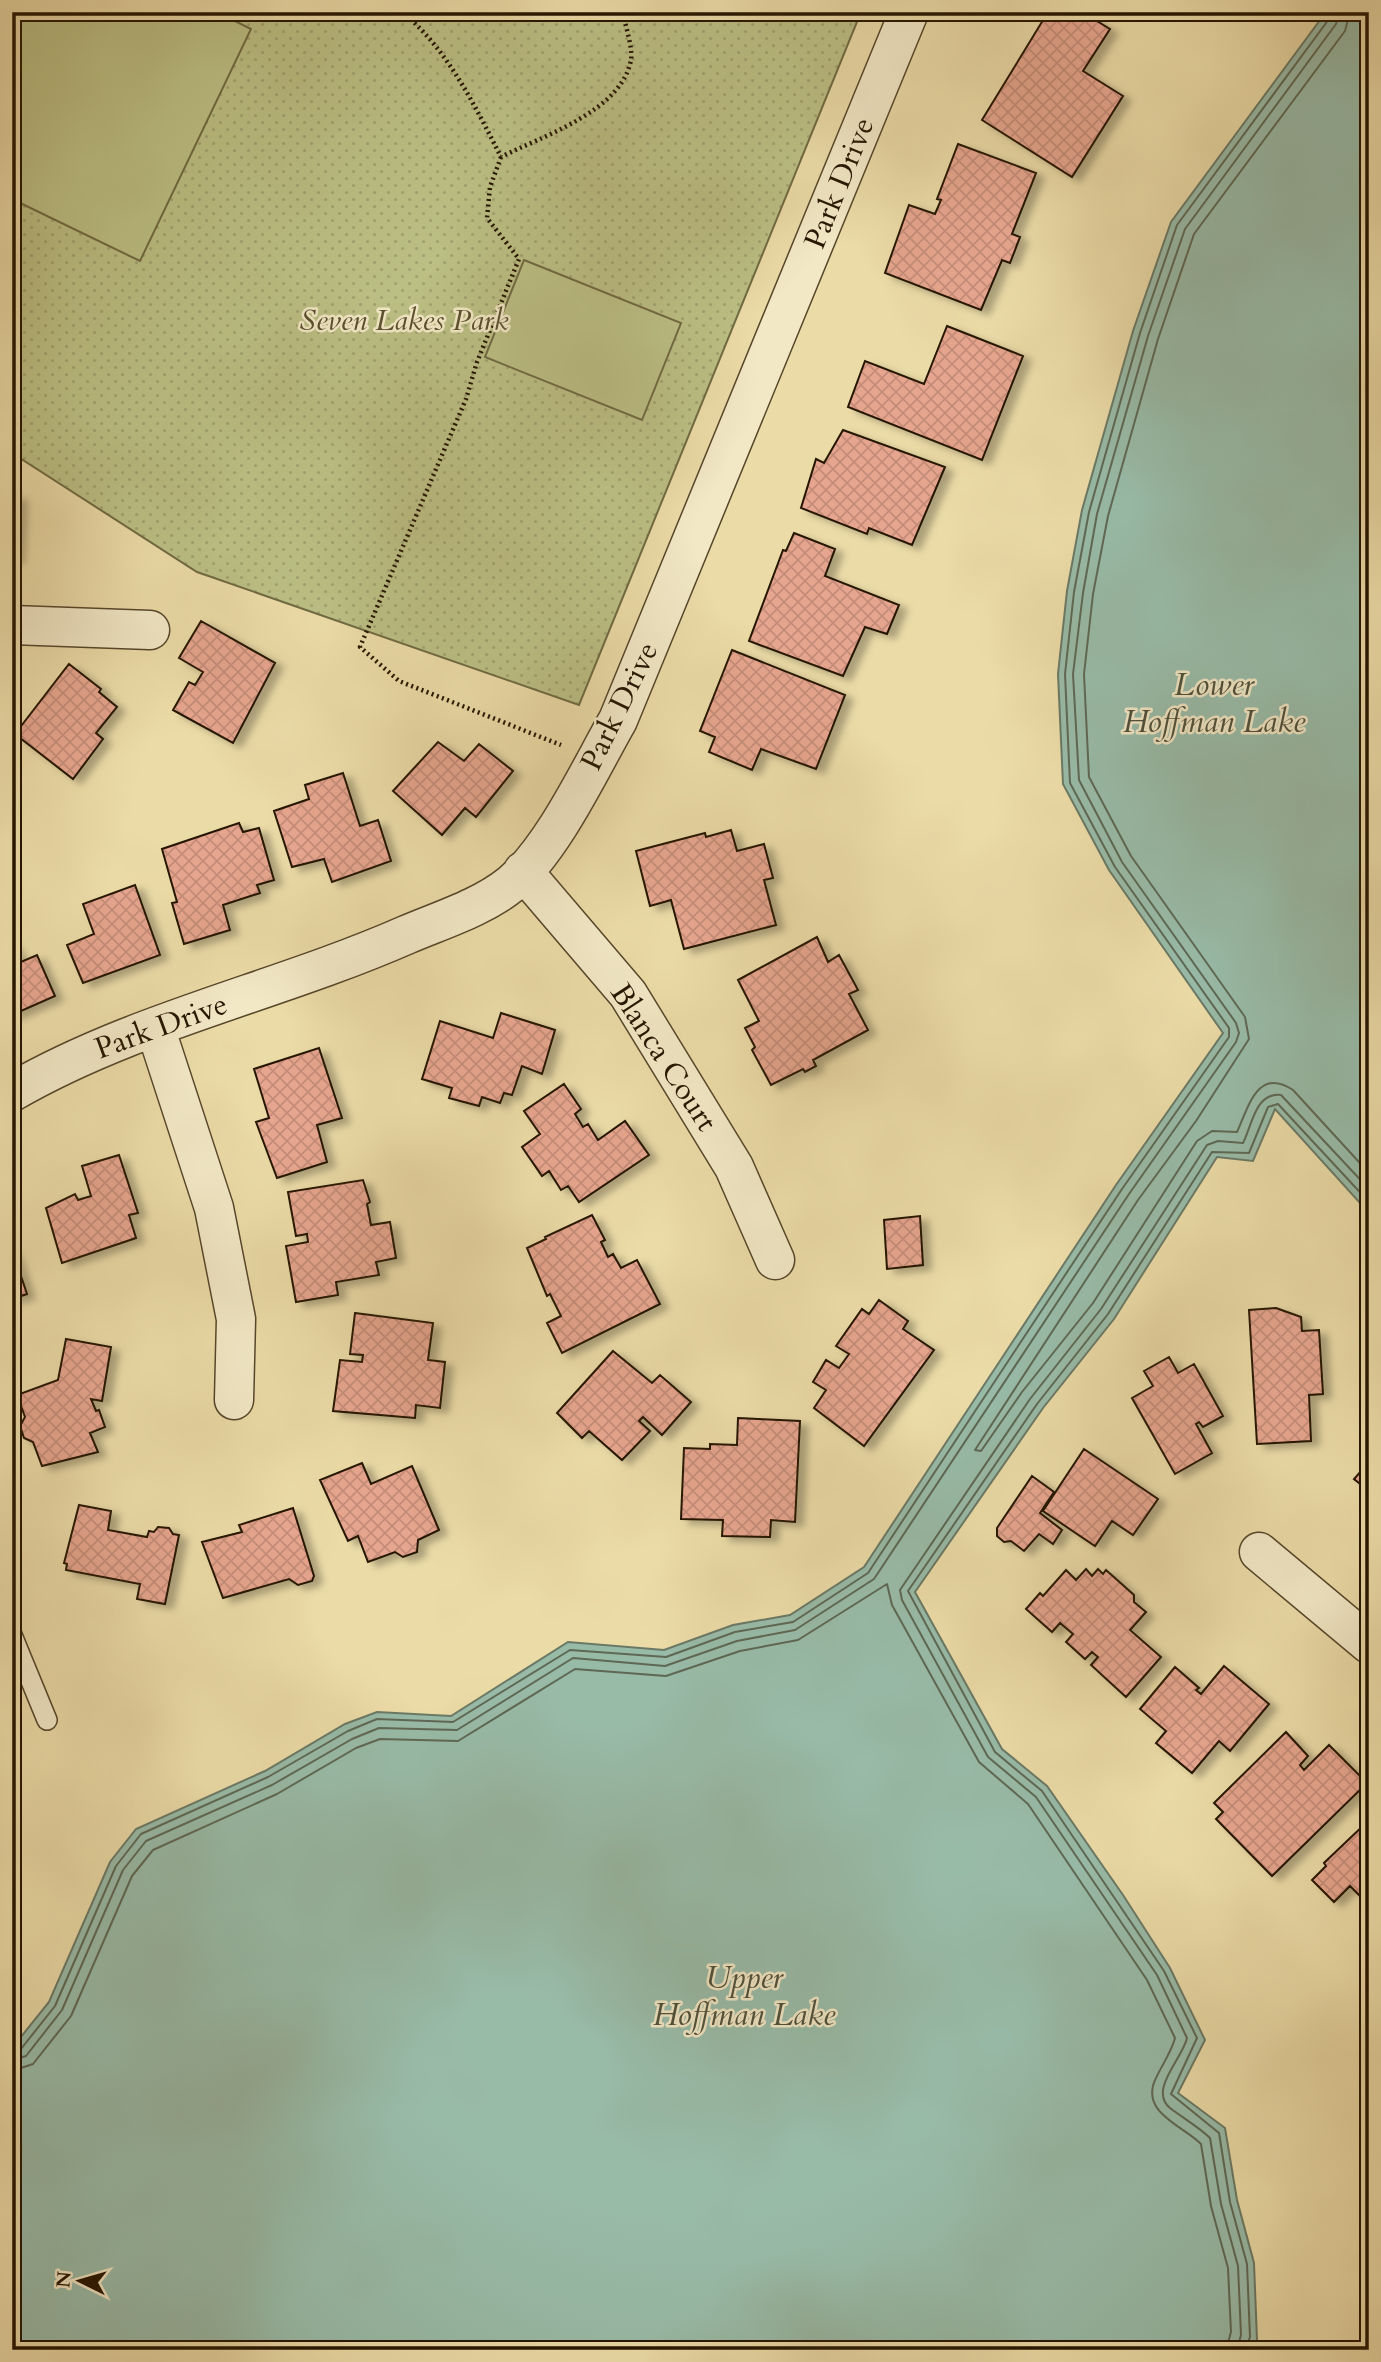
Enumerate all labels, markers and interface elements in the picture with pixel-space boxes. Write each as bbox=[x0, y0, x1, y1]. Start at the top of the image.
street label: Park Drive bbox=[795, 111, 884, 255]
park label: Seven Lakes Park bbox=[299, 300, 509, 341]
street label: Park Drive bbox=[571, 635, 668, 777]
water label: Lower Hoffman Lake bbox=[1123, 663, 1306, 744]
street label: Blanca Court bbox=[600, 975, 727, 1140]
street label: Park Drive bbox=[89, 984, 233, 1069]
water label: Upper Hoffman Lake bbox=[653, 1956, 836, 2037]
north arrow bbox=[46, 2246, 116, 2316]
text: N bbox=[50, 2270, 78, 2289]

